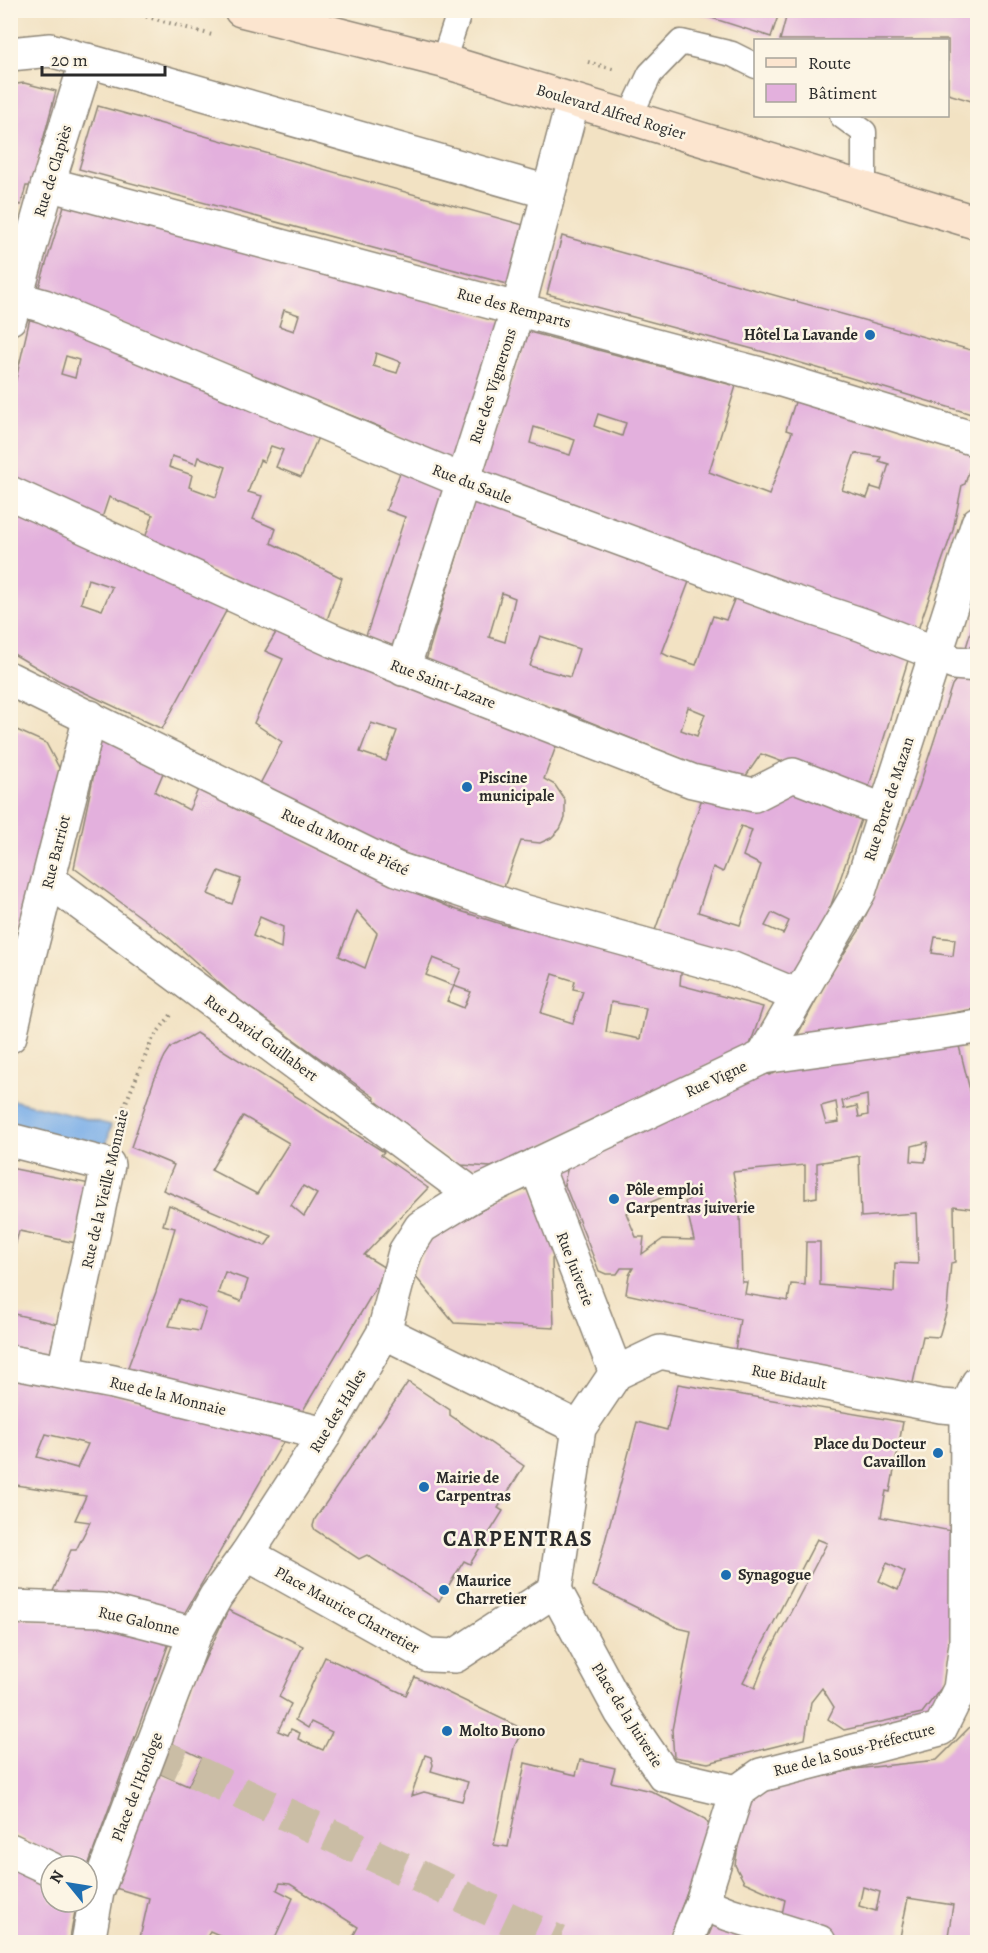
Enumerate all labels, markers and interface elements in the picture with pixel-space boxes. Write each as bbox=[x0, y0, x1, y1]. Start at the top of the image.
scale bar bbox=[42, 39, 165, 77]
legend bbox=[754, 39, 949, 117]
text: 20 m bbox=[51, 48, 88, 72]
text: Route bbox=[808, 51, 851, 75]
street label: Boulevard Alfred Rogier bbox=[534, 79, 688, 145]
text: Bâtiment bbox=[808, 81, 877, 105]
street label: Rue de Clapiès bbox=[29, 122, 77, 220]
street label: Rue des Remparts bbox=[455, 282, 573, 334]
place label: Hôtel La Lavande bbox=[744, 324, 858, 346]
street label: Rue des Vignerons bbox=[464, 325, 522, 447]
marker: Hôtel La Lavande bbox=[863, 328, 877, 342]
street label: Rue du Saule bbox=[429, 459, 515, 509]
street label: Rue Saint-Lazare bbox=[387, 654, 499, 714]
street label: Rue Porte de Mazan bbox=[859, 734, 920, 864]
place label: Piscine municipale bbox=[479, 767, 554, 807]
marker: Piscine municipale bbox=[460, 780, 474, 794]
street label: Rue du Mont de Piété bbox=[277, 803, 413, 881]
street label: Rue Barriot bbox=[36, 813, 76, 891]
street label: Rue David Guillabert bbox=[200, 989, 322, 1087]
street label: Rue Vigne bbox=[681, 1055, 751, 1103]
street label: Rue de la Vieille Monnaie bbox=[76, 1107, 134, 1271]
place label: Pôle emploi Carpentras juiverie bbox=[626, 1179, 755, 1219]
marker: Pôle emploi Carpentras juiverie bbox=[607, 1192, 621, 1206]
street label: Rue Juiverie bbox=[551, 1229, 599, 1309]
street label: Rue Bidault bbox=[750, 1359, 828, 1395]
street label: Rue des Halles bbox=[304, 1365, 372, 1457]
street label: Rue de la Monnaie bbox=[107, 1371, 229, 1421]
place label: Place du Docteur Cavaillon bbox=[814, 1433, 926, 1473]
marker: Place du Docteur Cavaillon bbox=[931, 1446, 945, 1460]
place label: Mairie de Carpentras bbox=[436, 1467, 511, 1507]
marker: Mairie de Carpentras bbox=[417, 1480, 431, 1494]
district label: CARPENTRAS bbox=[443, 1524, 593, 1554]
street label: Place Maurice Charretier bbox=[271, 1561, 423, 1659]
place label: Synagogue bbox=[738, 1564, 811, 1586]
marker: Synagogue bbox=[719, 1568, 733, 1582]
place label: Maurice Charretier bbox=[456, 1570, 527, 1610]
marker: Maurice Charretier bbox=[437, 1583, 451, 1597]
street label: Rue Galonne bbox=[96, 1601, 182, 1641]
street label: Place de la Juiverie bbox=[586, 1658, 668, 1772]
street label: Rue de la Sous-Préfecture bbox=[771, 1718, 937, 1782]
place label: Molto Buono bbox=[459, 1720, 545, 1742]
marker: Molto Buono bbox=[440, 1724, 454, 1738]
street label: Place de l'Horloge bbox=[106, 1729, 168, 1845]
north arrow bbox=[39, 1854, 99, 1914]
text: N bbox=[44, 1866, 69, 1888]

